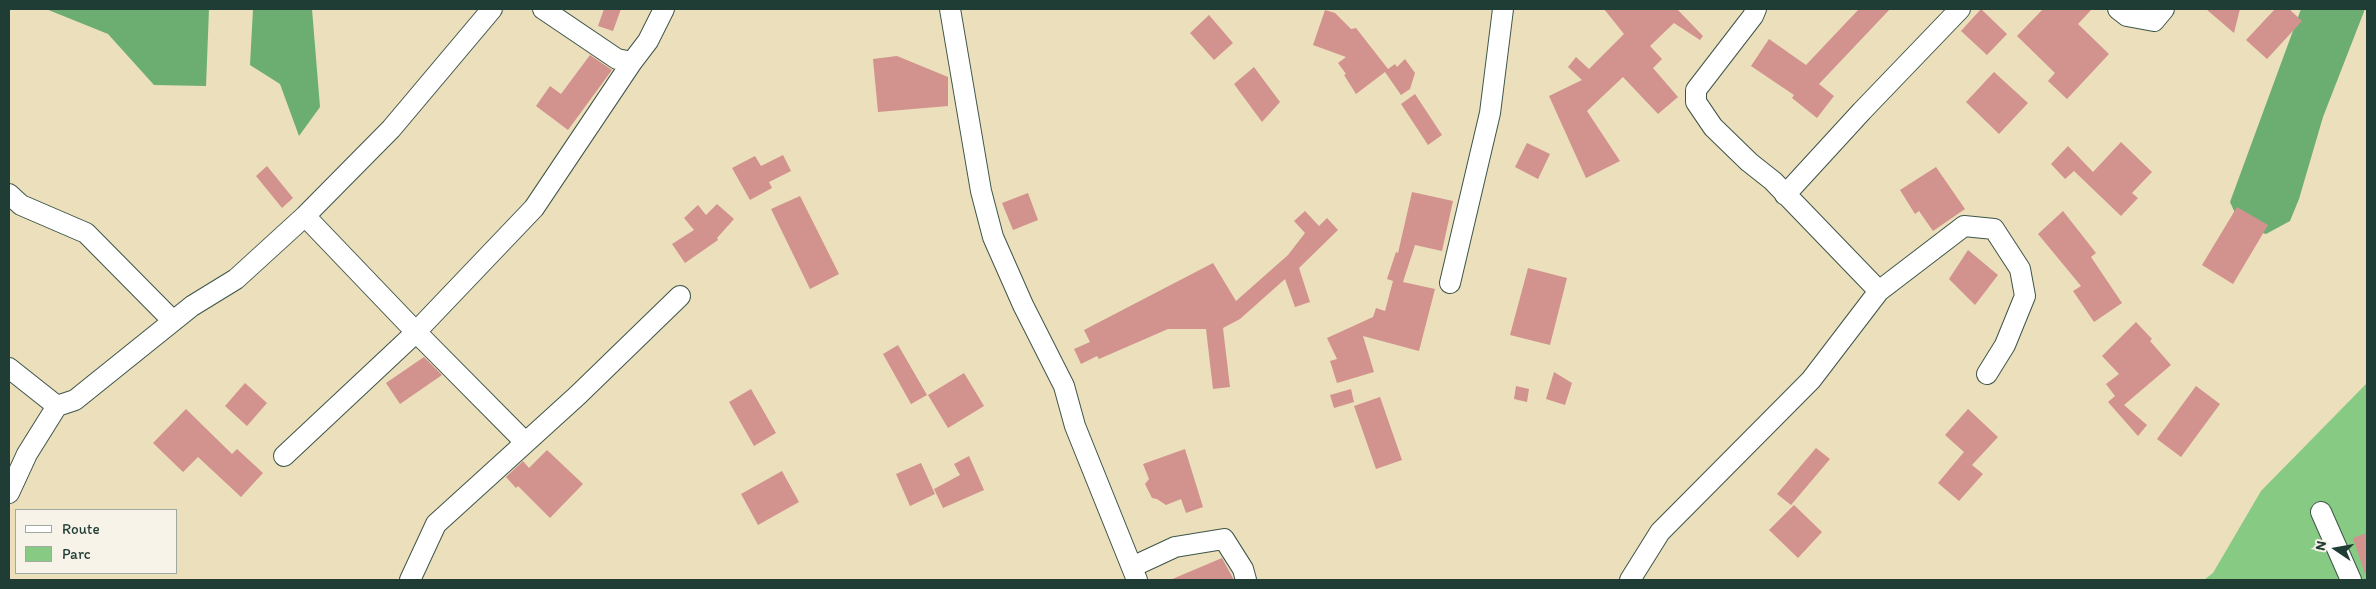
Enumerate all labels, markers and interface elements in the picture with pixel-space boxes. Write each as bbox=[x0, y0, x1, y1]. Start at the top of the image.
legend bbox=[15, 509, 178, 574]
text: Route bbox=[62, 520, 100, 538]
north arrow bbox=[2311, 524, 2361, 574]
text: N bbox=[2312, 539, 2330, 552]
text: Parc bbox=[62, 545, 91, 563]

